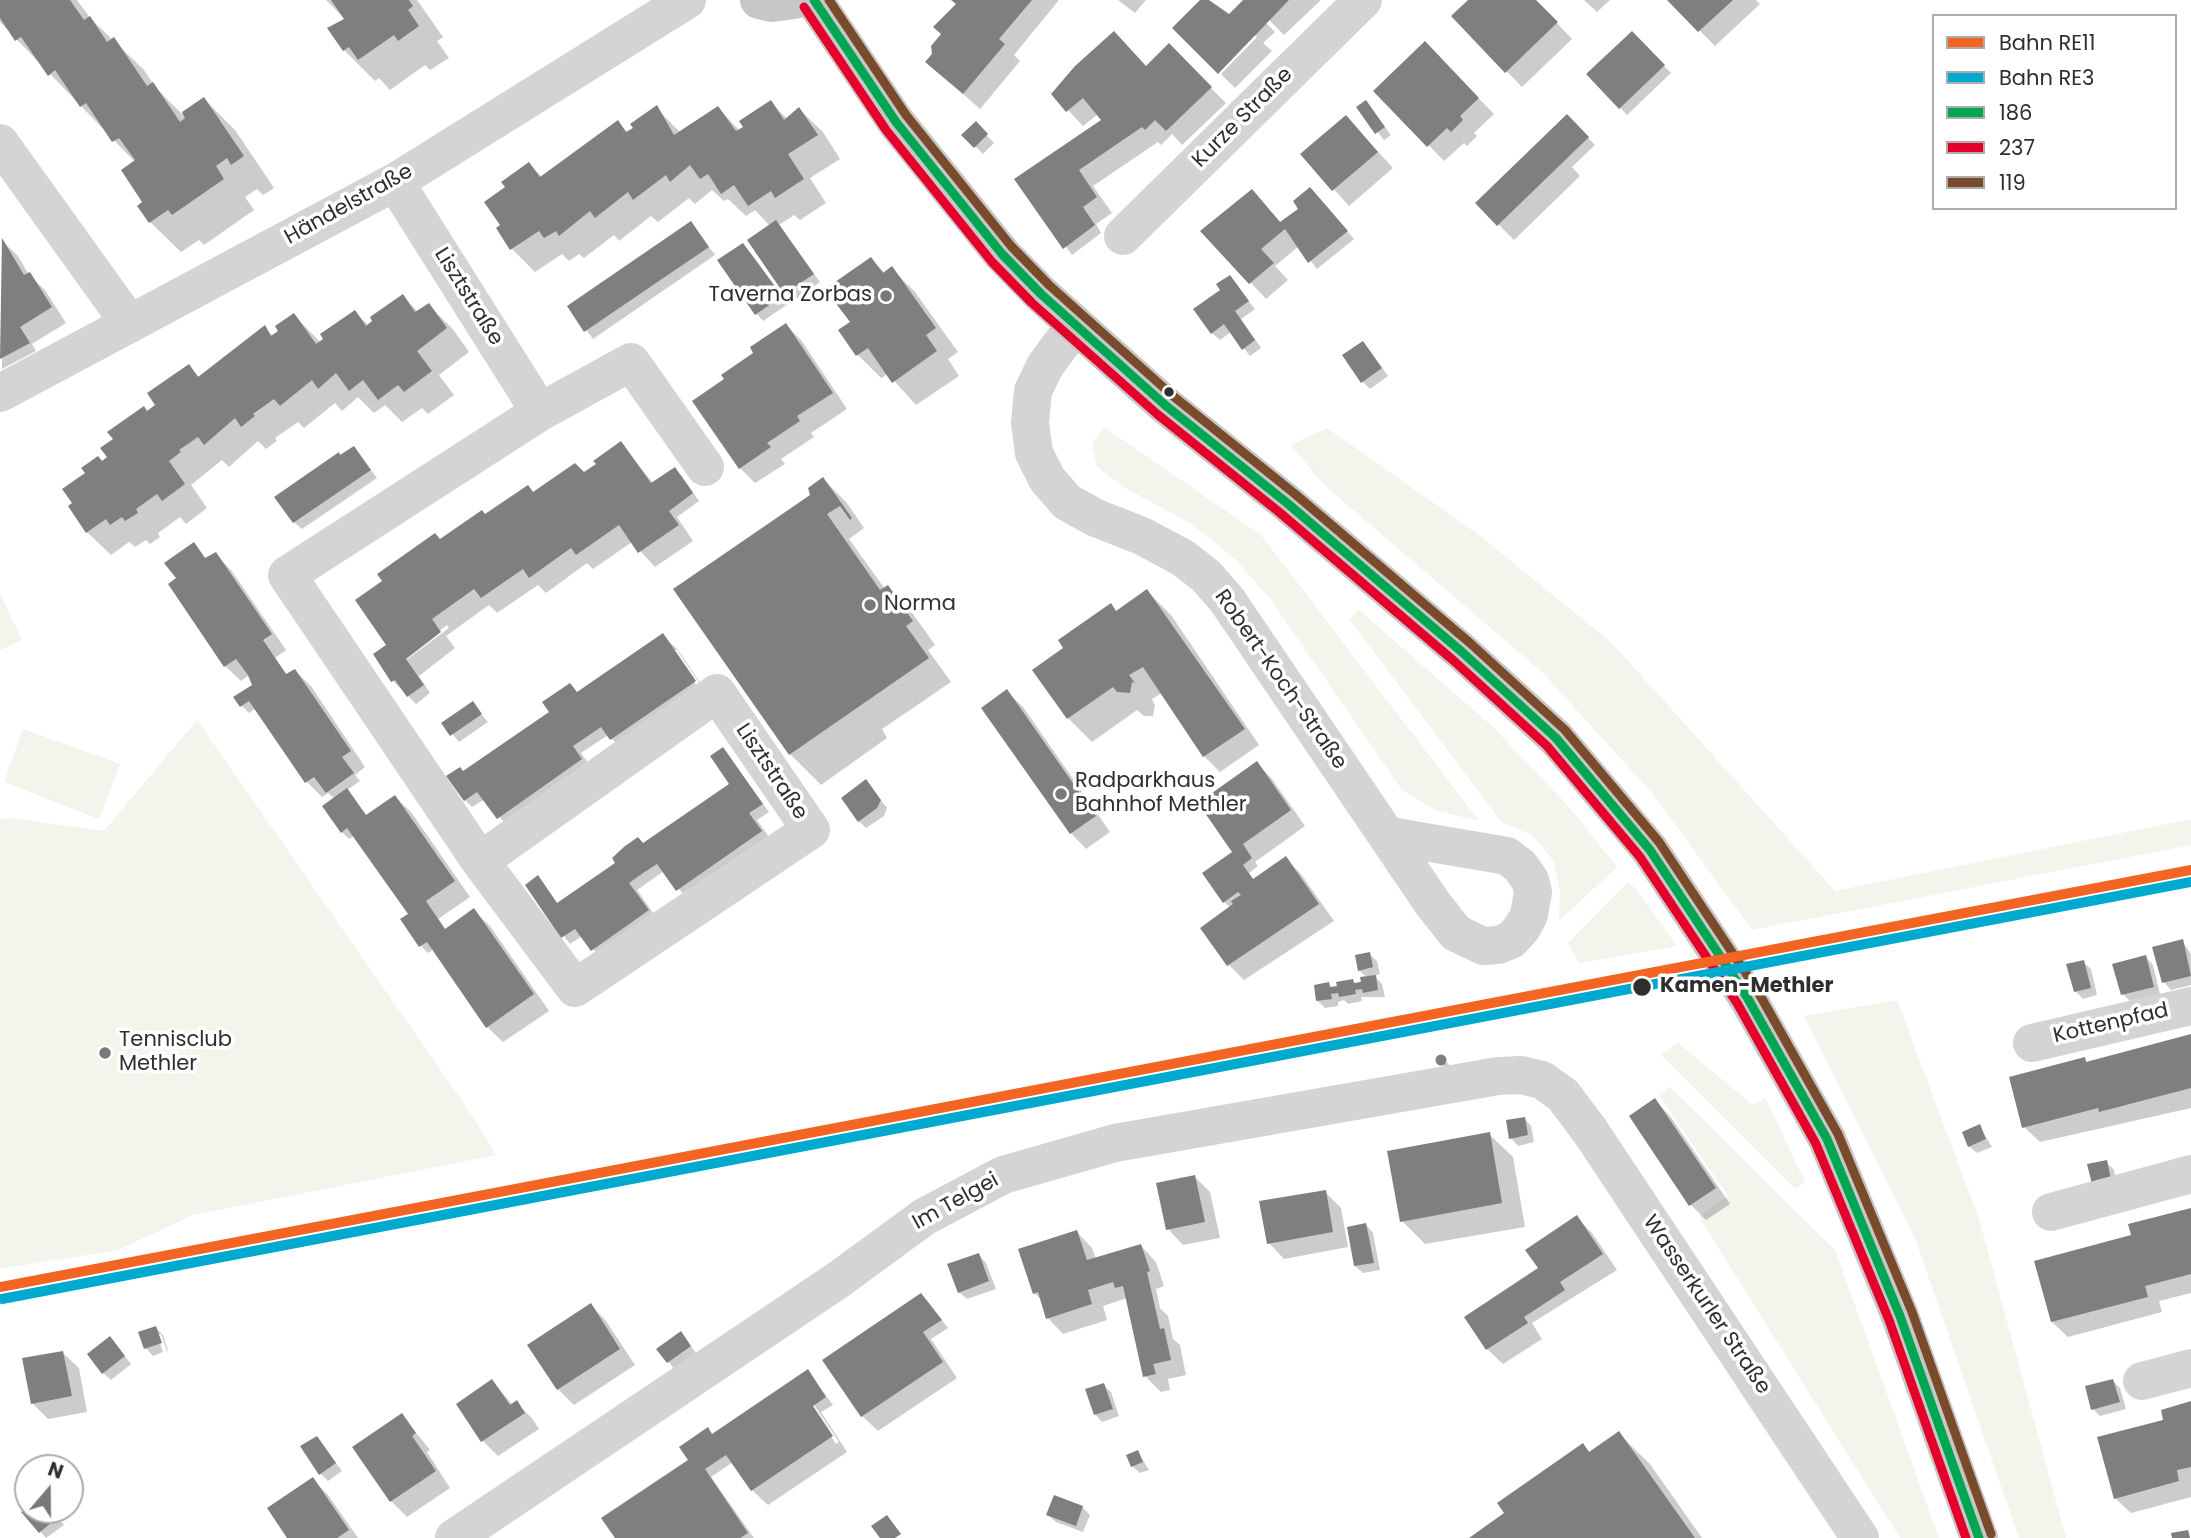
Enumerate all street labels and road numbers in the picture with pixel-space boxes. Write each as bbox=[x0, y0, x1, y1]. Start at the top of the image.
street label: Kurze Straße bbox=[1188, 63, 1298, 173]
street label: Händelstraße bbox=[281, 159, 417, 251]
street label: Lisztstraße bbox=[428, 244, 508, 350]
street label: Robert-Koch-Straße bbox=[1208, 585, 1352, 775]
street label: Lisztstraße bbox=[730, 719, 812, 825]
street label: Kottenpfad bbox=[2051, 999, 2171, 1049]
street label: Im Telgei bbox=[909, 1168, 1003, 1236]
street label: Wasserkurler Straße bbox=[1637, 1211, 1775, 1399]

